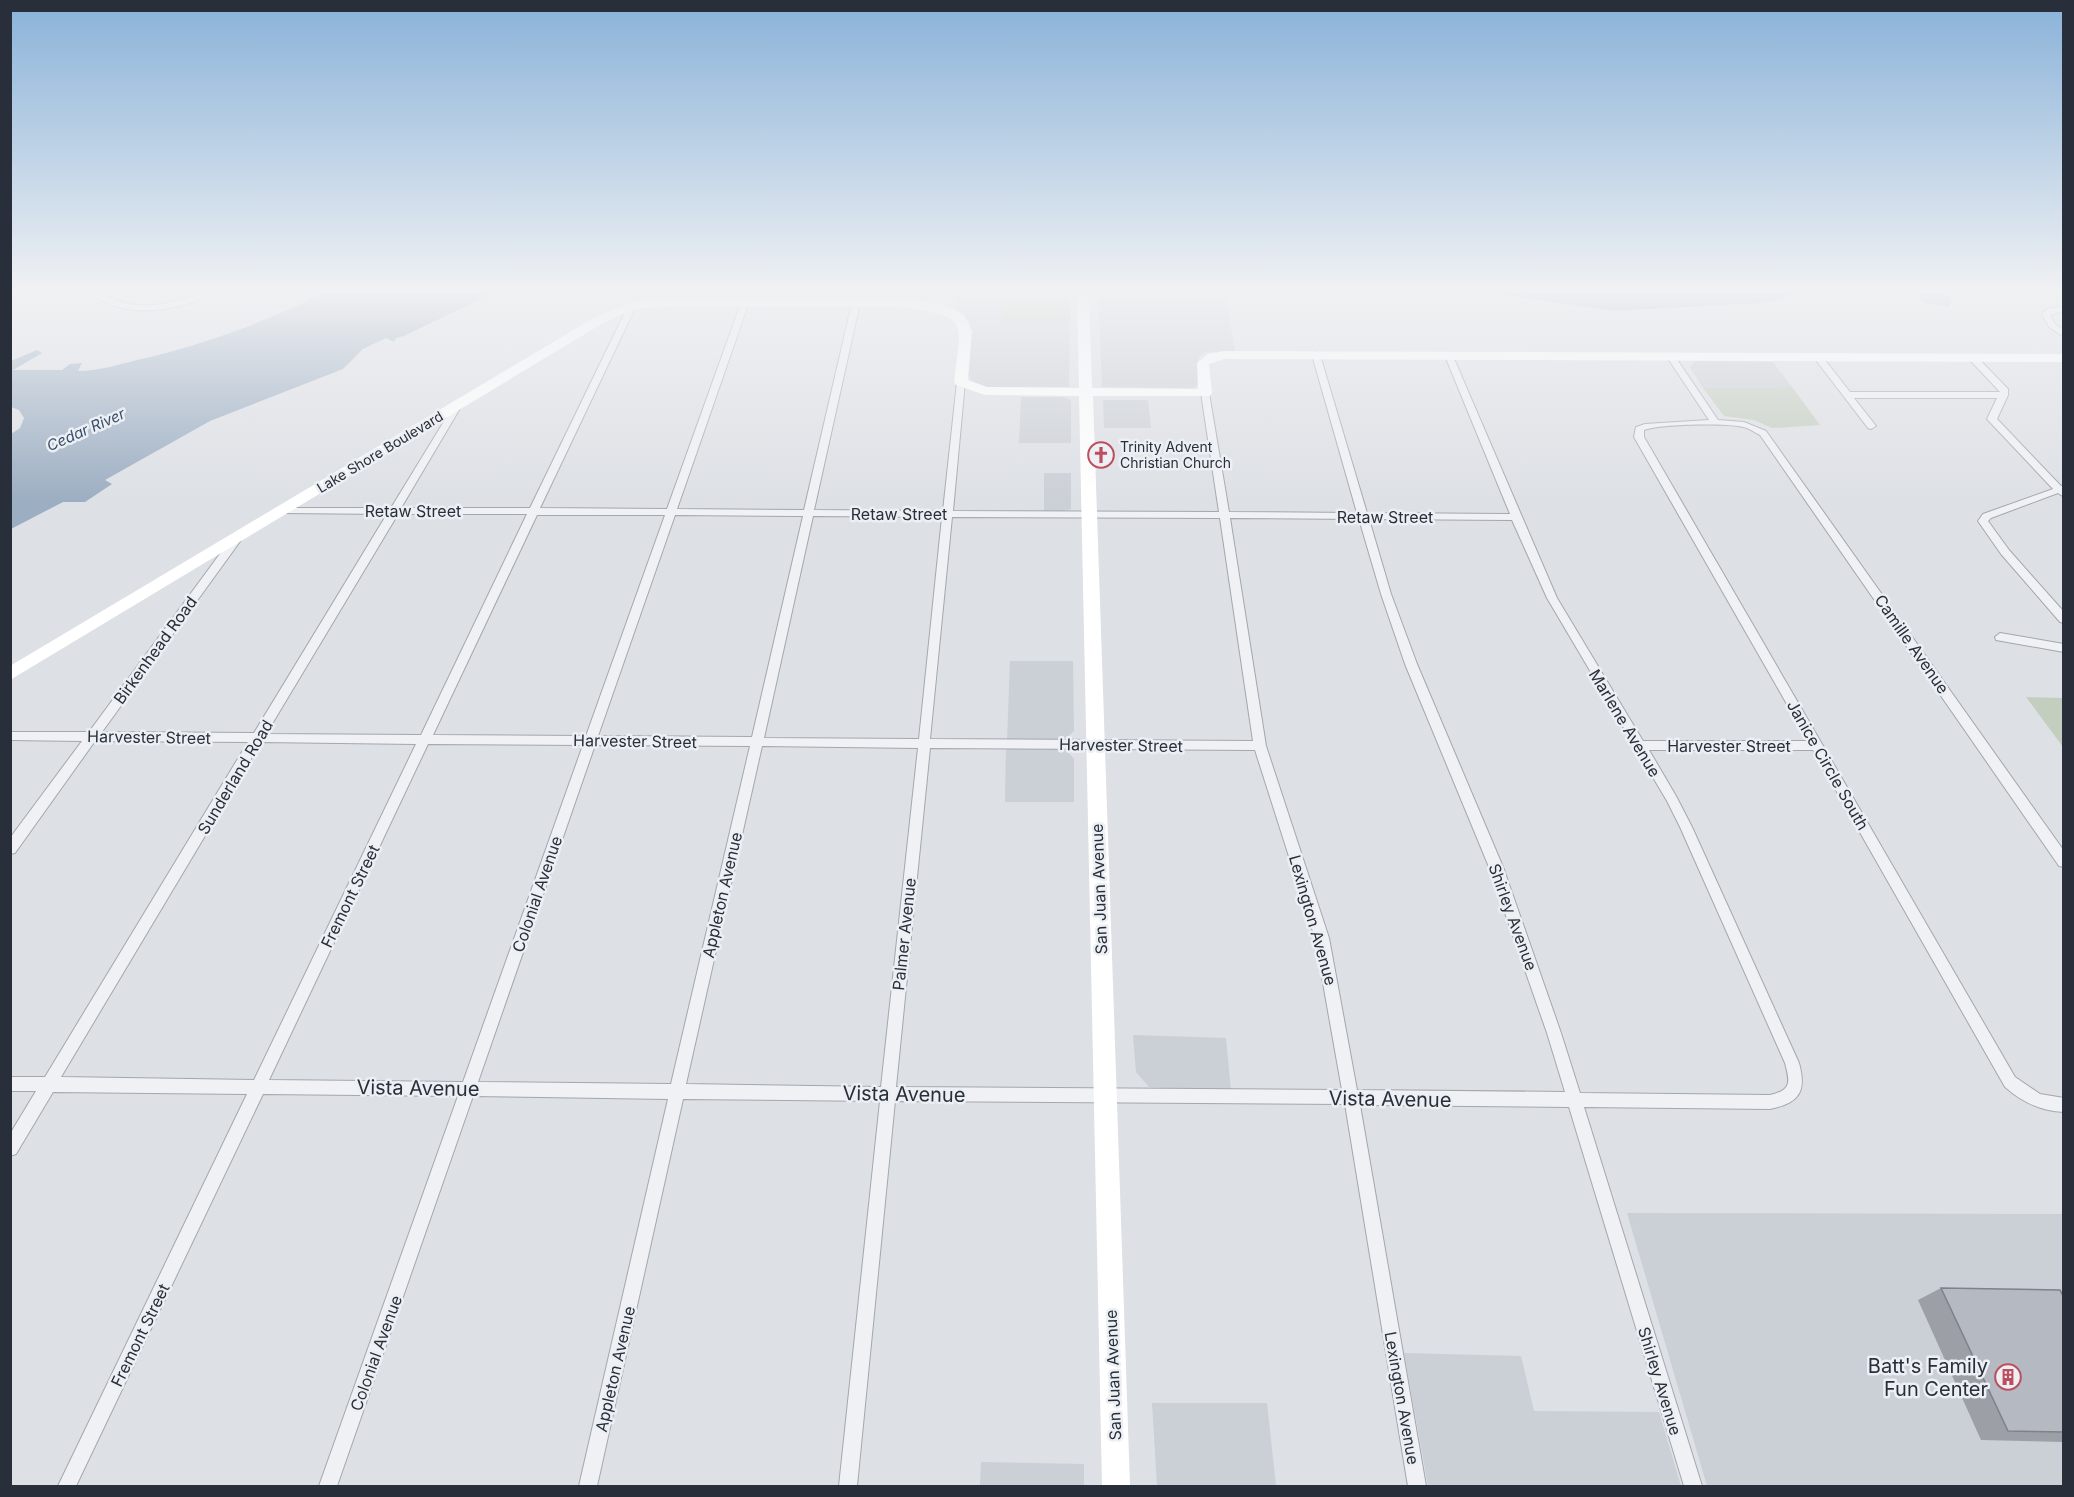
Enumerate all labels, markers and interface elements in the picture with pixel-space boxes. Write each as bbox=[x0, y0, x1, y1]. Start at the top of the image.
water label: Cedar River bbox=[44, 404, 128, 455]
street label: Lake Shore Boulevard bbox=[313, 407, 446, 496]
place label: Trinity Advent Christian Church bbox=[1120, 438, 1231, 471]
church icon: Trinity Advent Christian Church bbox=[1086, 440, 1116, 470]
street label: Retaw Street bbox=[365, 501, 461, 521]
street label: Retaw Street bbox=[851, 504, 947, 524]
street label: Retaw Street bbox=[1337, 507, 1433, 527]
street label: Camille Avenue bbox=[1870, 591, 1954, 697]
street label: Birkenhead Road bbox=[109, 592, 201, 708]
street label: Marlene Avenue bbox=[1585, 665, 1665, 781]
street label: Janice Circle South bbox=[1783, 697, 1873, 833]
street label: Sunderland Road bbox=[193, 716, 277, 838]
street label: Harvester Street bbox=[87, 726, 211, 748]
street label: Harvester Street bbox=[573, 730, 697, 752]
street label: Harvester Street bbox=[1059, 734, 1183, 756]
street label: Harvester Street bbox=[1667, 736, 1791, 756]
street label: San Juan Avenue bbox=[1087, 823, 1111, 955]
street label: Appleton Avenue bbox=[698, 830, 746, 960]
street label: Colonial Avenue bbox=[508, 833, 566, 955]
street label: Fremont Street bbox=[316, 841, 384, 951]
street label: Lexington Avenue bbox=[1285, 852, 1341, 988]
street label: Shirley Avenue bbox=[1484, 861, 1542, 973]
street label: Palmer Avenue bbox=[888, 877, 920, 991]
street label: Vista Avenue bbox=[356, 1075, 480, 1101]
street label: Vista Avenue bbox=[842, 1081, 966, 1107]
street label: Vista Avenue bbox=[1328, 1086, 1452, 1112]
street label: Fremont Street bbox=[106, 1280, 174, 1390]
street label: Colonial Avenue bbox=[346, 1292, 406, 1414]
street label: Appleton Avenue bbox=[591, 1304, 639, 1434]
street label: San Juan Avenue bbox=[1101, 1309, 1125, 1441]
street label: Shirley Avenue bbox=[1634, 1324, 1686, 1438]
street label: Lexington Avenue bbox=[1380, 1330, 1424, 1466]
place label: Batt's Family Fun Center bbox=[1868, 1354, 1988, 1401]
building icon: Batt's Family Fun Center bbox=[1993, 1362, 2023, 1392]

